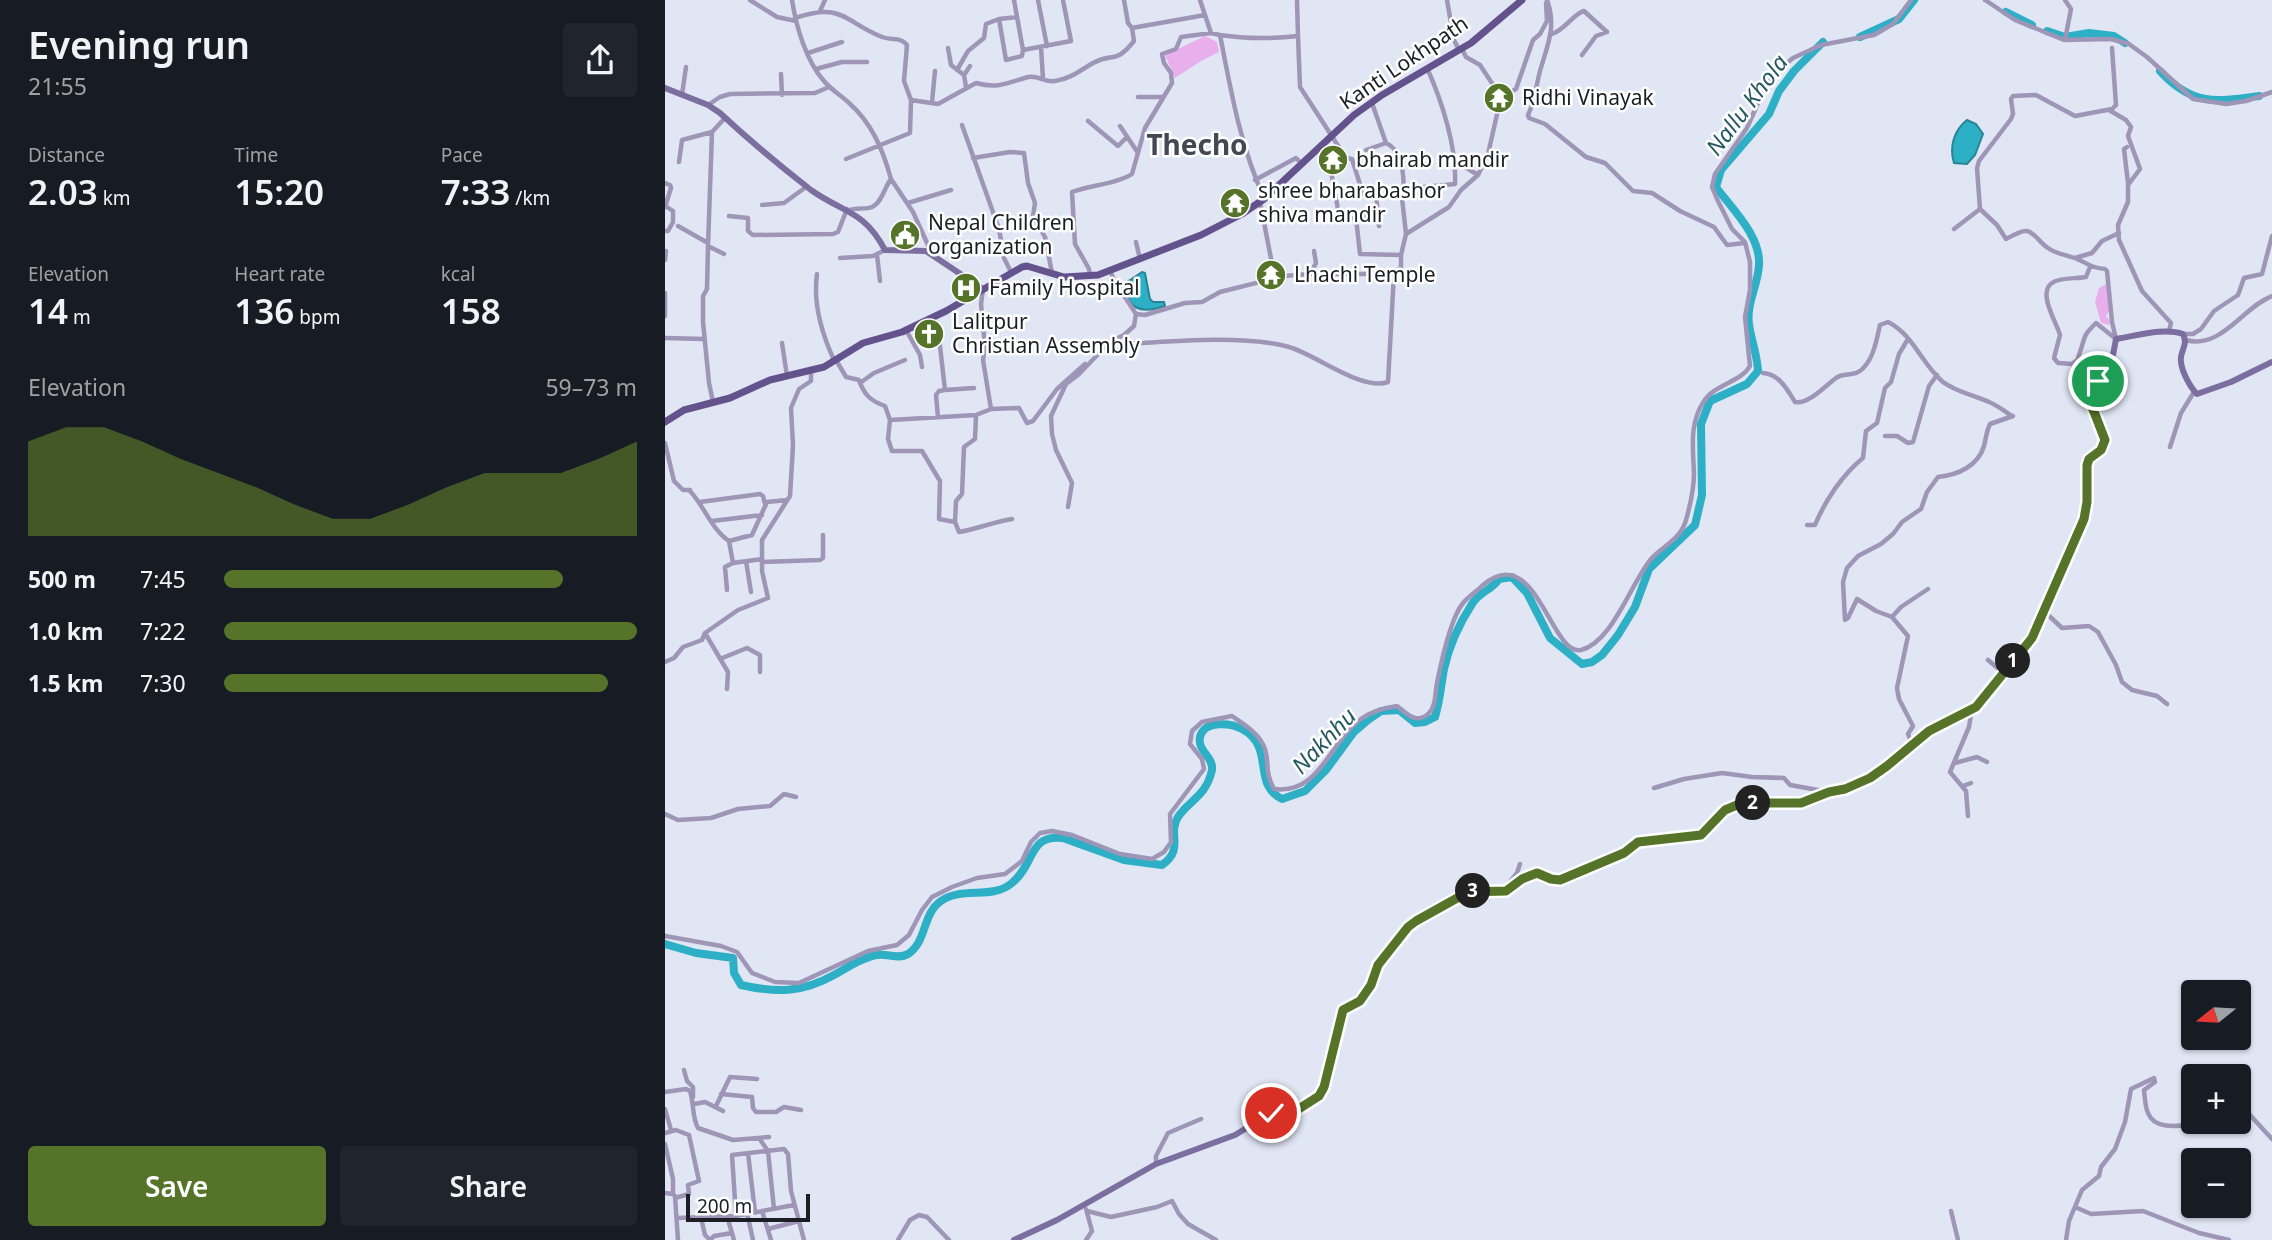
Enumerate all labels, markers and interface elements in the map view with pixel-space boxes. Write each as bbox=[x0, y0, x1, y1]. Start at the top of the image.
street label: Kanti Lokhpath bbox=[1334, 9, 1473, 116]
text: Evening run bbox=[28, 18, 250, 70]
button: share bbox=[563, 23, 637, 97]
water label: Nallu Khola bbox=[1698, 47, 1795, 161]
text: 21:55 bbox=[28, 70, 87, 102]
temple icon: Ridhi Vinayak bbox=[1482, 81, 1516, 115]
place label: Ridhi Vinayak bbox=[1522, 83, 1655, 111]
district label: Thecho bbox=[1146, 125, 1248, 163]
text: Distance bbox=[28, 142, 105, 168]
text: Time bbox=[234, 142, 278, 168]
text: Pace bbox=[441, 142, 483, 168]
temple icon: bhairab mandir bbox=[1316, 143, 1350, 177]
place label: bhairab mandir bbox=[1356, 145, 1509, 173]
text: 2.03 bbox=[28, 168, 98, 215]
text: 15:20 bbox=[234, 168, 324, 215]
text: 7:33 bbox=[441, 168, 510, 215]
place label: shree bharabashor shiva mandir bbox=[1258, 176, 1446, 228]
text: km bbox=[98, 185, 131, 211]
text: /km bbox=[510, 185, 550, 211]
temple icon: shree bharabashor shiva mandir bbox=[1218, 186, 1252, 220]
place label: Nepal Children organization bbox=[928, 208, 1074, 260]
public building icon: Nepal Children organization bbox=[888, 218, 922, 252]
temple icon: Lhachi Temple bbox=[1254, 258, 1288, 292]
place label: Lhachi Temple bbox=[1294, 260, 1436, 288]
text: Elevation bbox=[28, 261, 109, 287]
text: Heart rate bbox=[234, 261, 325, 287]
text: kcal bbox=[441, 261, 475, 287]
hospital icon: Family Hospital bbox=[949, 271, 983, 305]
place label: Family Hospital bbox=[989, 273, 1140, 301]
text: 14 bbox=[28, 287, 68, 334]
text: 136 bbox=[234, 287, 294, 334]
text: 158 bbox=[441, 287, 501, 334]
text: m bbox=[68, 304, 91, 330]
text: bpm bbox=[294, 304, 340, 330]
place label: Lalitpur Christian Assembly bbox=[952, 307, 1140, 359]
church icon: Lalitpur Christian Assembly bbox=[912, 317, 946, 351]
pin bbox=[2068, 351, 2128, 411]
icon: arrive bbox=[2079, 362, 2117, 400]
text: Elevation bbox=[28, 371, 126, 403]
text: 59–73 m bbox=[545, 371, 637, 403]
text: 500 m bbox=[28, 563, 96, 595]
text: 7:45 bbox=[140, 563, 186, 595]
text: 1.0 km bbox=[28, 615, 103, 647]
text: 7:22 bbox=[140, 615, 186, 647]
pin: 1 bbox=[1995, 644, 2031, 678]
text: 1 bbox=[2007, 647, 2018, 673]
text: 1.5 km bbox=[28, 667, 103, 699]
text: 7:30 bbox=[140, 667, 186, 699]
water label: Nakhhu bbox=[1284, 700, 1363, 780]
pin: 2 bbox=[1735, 786, 1771, 820]
text: 2 bbox=[1747, 789, 1758, 815]
pin: 3 bbox=[1455, 874, 1491, 908]
text: 3 bbox=[1467, 877, 1478, 903]
north arrow bbox=[2181, 980, 2251, 1050]
map controls bbox=[2181, 980, 2251, 1218]
button: + bbox=[2181, 1064, 2251, 1134]
pin bbox=[1241, 1083, 1301, 1143]
icon: check bbox=[1252, 1094, 1290, 1132]
button: Save bbox=[28, 1146, 326, 1226]
button: Share bbox=[340, 1146, 637, 1226]
button: − bbox=[2181, 1148, 2251, 1218]
scale bar bbox=[686, 1191, 810, 1223]
text: 200 m bbox=[697, 1193, 752, 1219]

